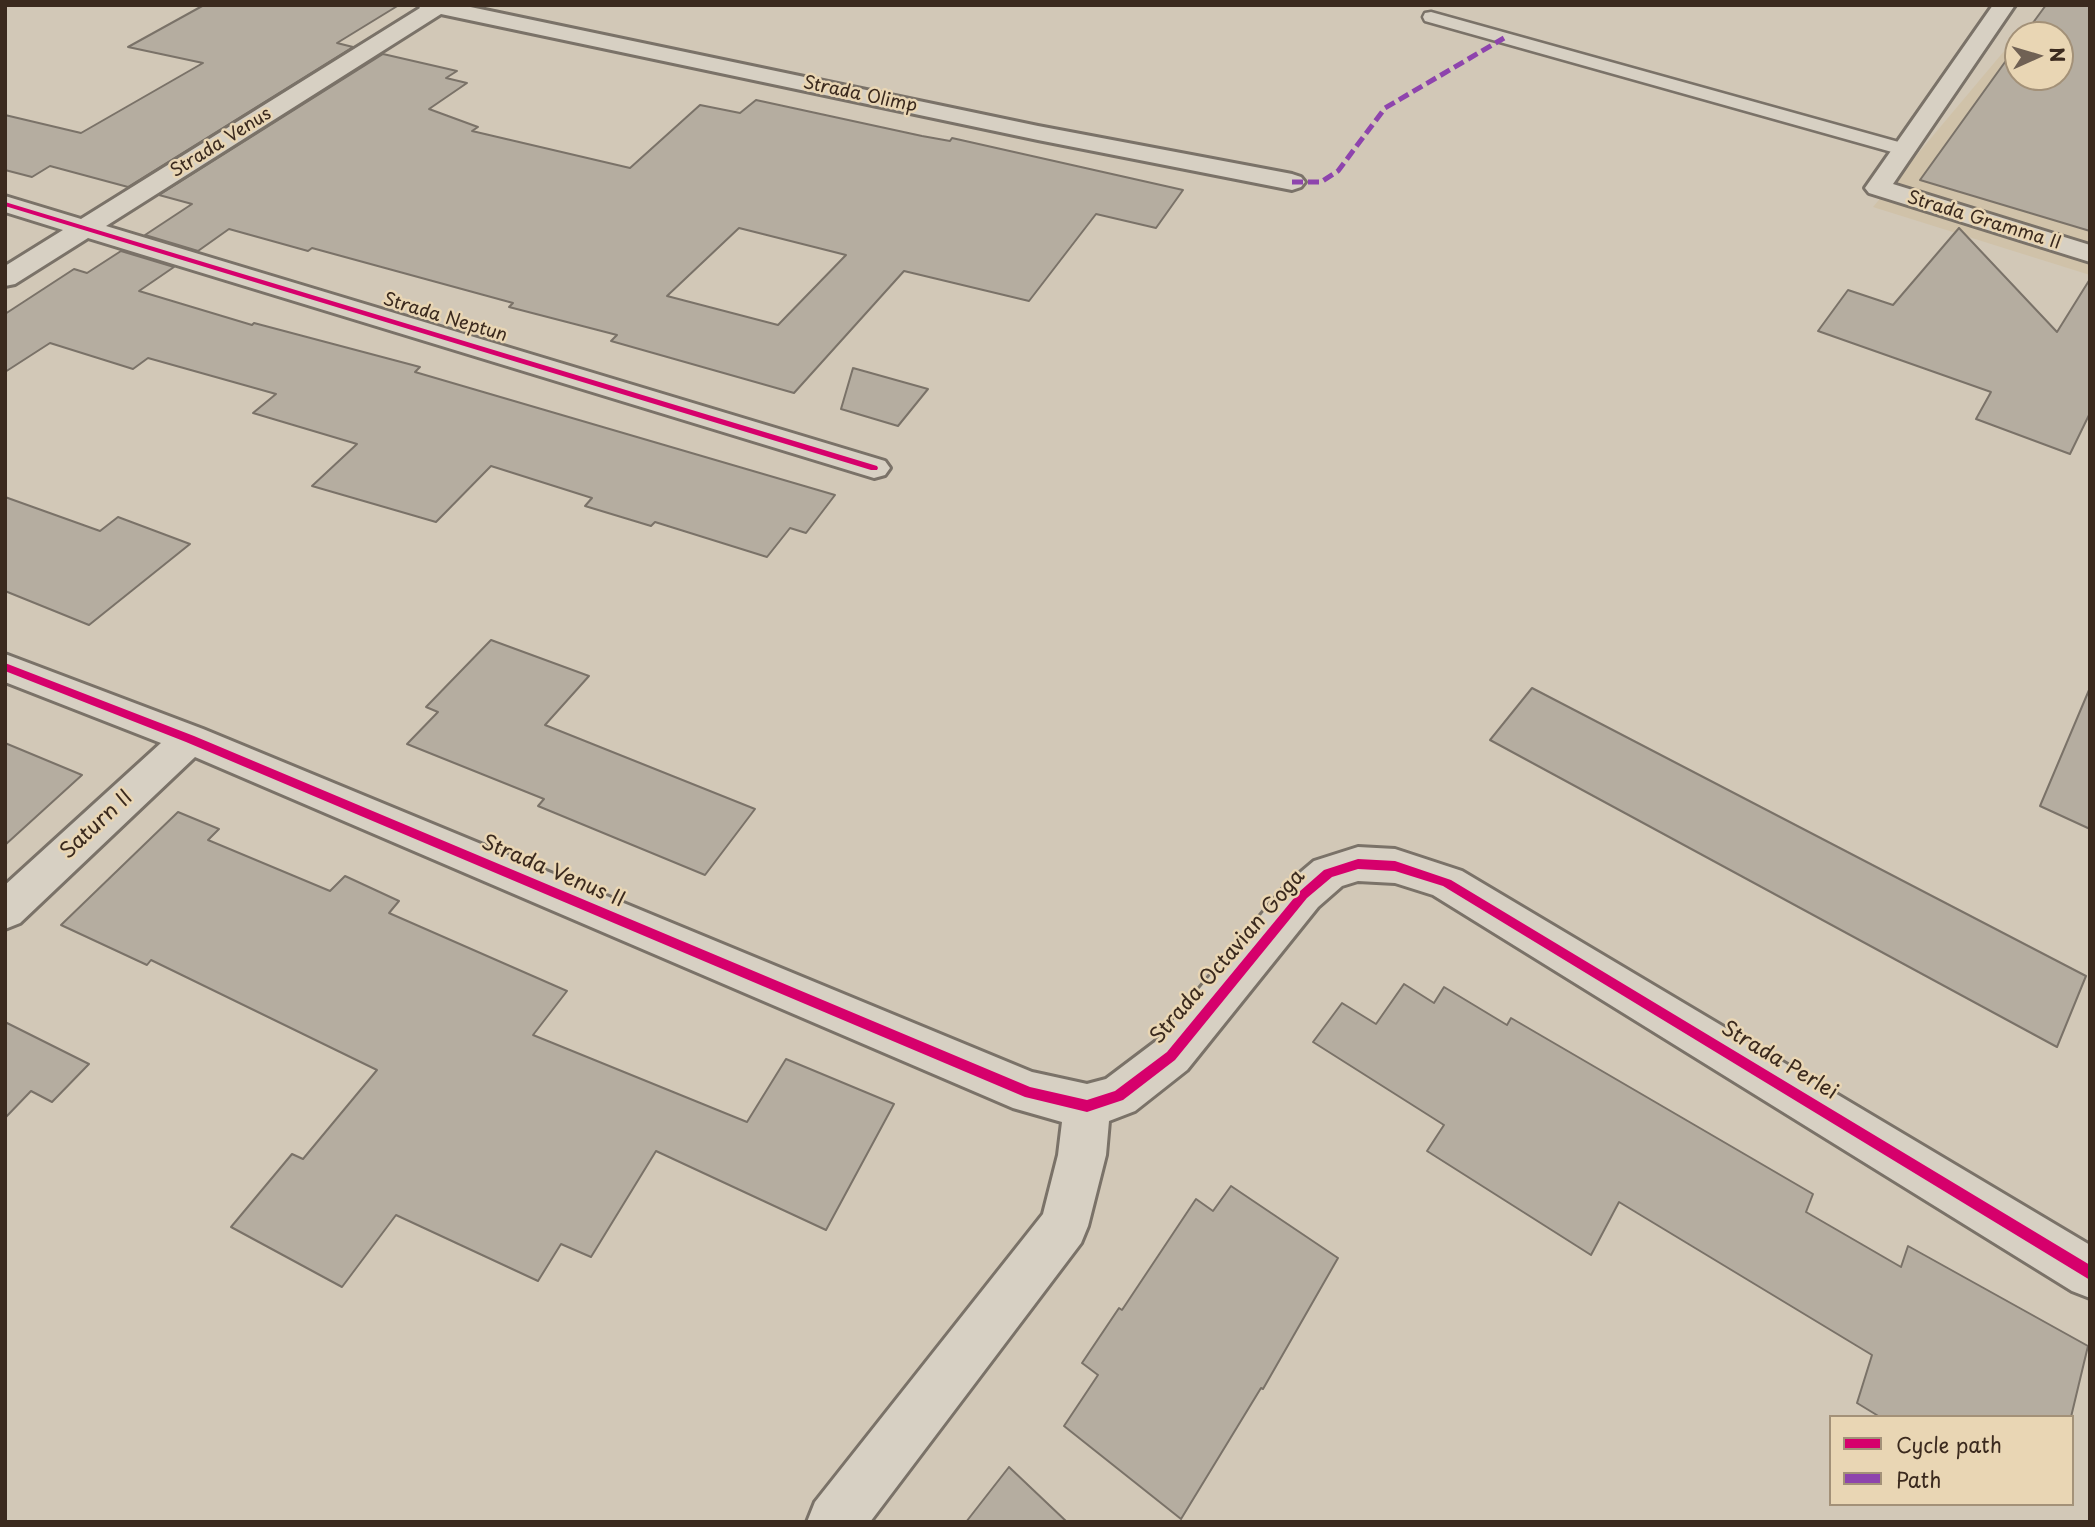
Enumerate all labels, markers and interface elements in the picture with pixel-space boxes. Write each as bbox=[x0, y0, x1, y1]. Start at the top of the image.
north arrow bbox=[2004, 21, 2074, 91]
text: N bbox=[2043, 46, 2072, 63]
street label: Strada Olimp bbox=[801, 72, 919, 118]
street label: Strada Venus bbox=[167, 103, 275, 183]
street label: Strada Gramma II bbox=[1904, 187, 2064, 255]
street label: Strada Neptun bbox=[380, 289, 510, 347]
street label: Saturn II bbox=[56, 785, 138, 865]
street label: Strada Venus II bbox=[477, 830, 629, 914]
street label: Strada Octavian Goga bbox=[1145, 865, 1311, 1049]
street label: Strada Perlei bbox=[1716, 1016, 1842, 1106]
legend bbox=[1829, 1415, 2074, 1506]
text: Cycle path bbox=[1896, 1428, 2002, 1460]
text: Path bbox=[1896, 1463, 1941, 1495]

